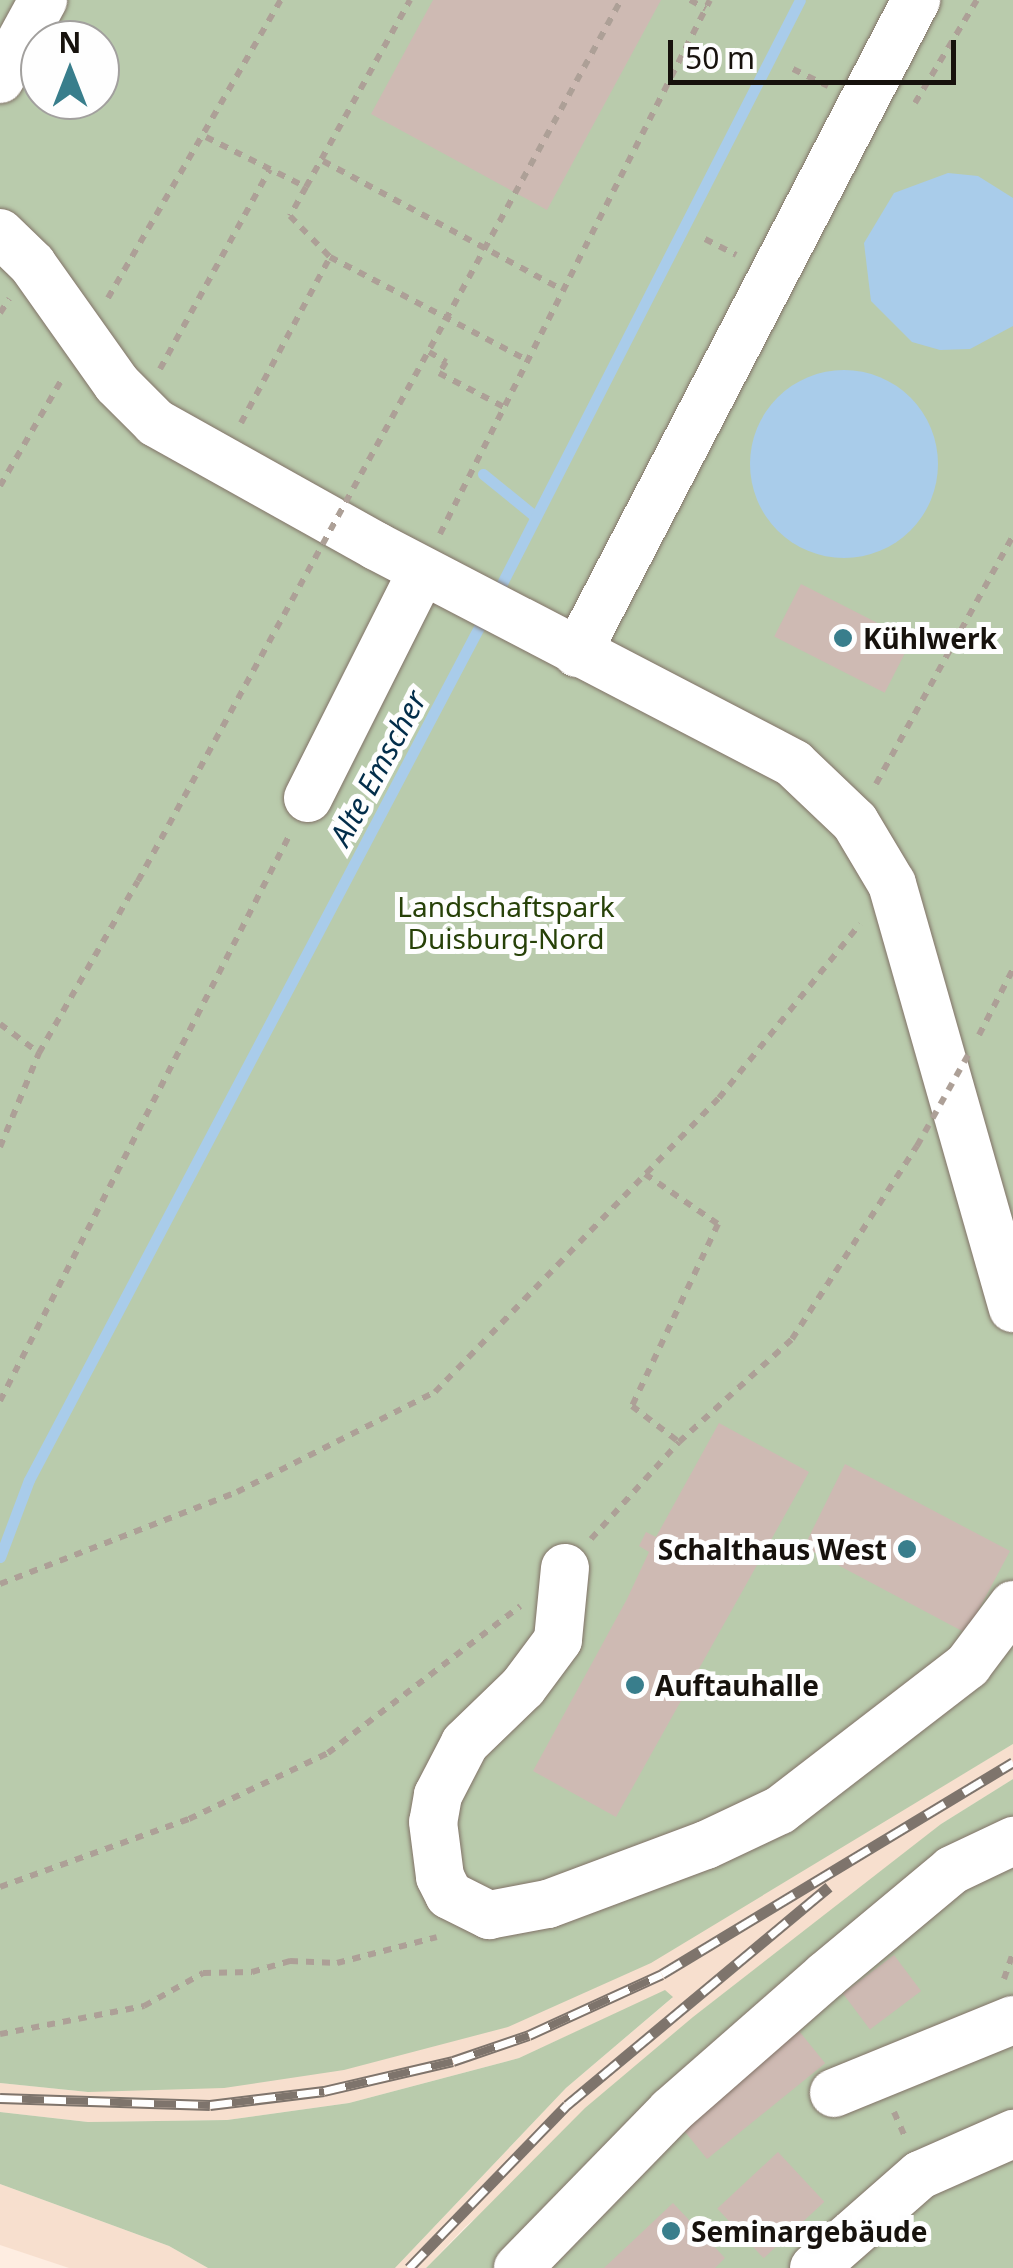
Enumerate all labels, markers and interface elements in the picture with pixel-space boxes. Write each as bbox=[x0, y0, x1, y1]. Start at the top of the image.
north arrow bbox=[20, 20, 120, 120]
scale bar bbox=[673, 20, 960, 82]
text: N bbox=[59, 23, 81, 61]
text: 50 m bbox=[685, 37, 755, 78]
place label: Kühlwerk bbox=[863, 621, 997, 655]
marker: Kühlwerk bbox=[832, 627, 854, 649]
water label: Alte Emscher bbox=[322, 685, 434, 851]
park label: Landschaftspark Duisburg-Nord bbox=[397, 889, 615, 955]
place label: Schalthaus West bbox=[658, 1532, 887, 1566]
marker: Schalthaus West bbox=[896, 1538, 918, 1560]
place label: Auftauhalle bbox=[655, 1668, 819, 1702]
marker: Auftauhalle bbox=[624, 1674, 646, 1696]
place label: Seminargebäude bbox=[691, 2214, 928, 2248]
marker: Seminargebäude bbox=[660, 2220, 682, 2242]

